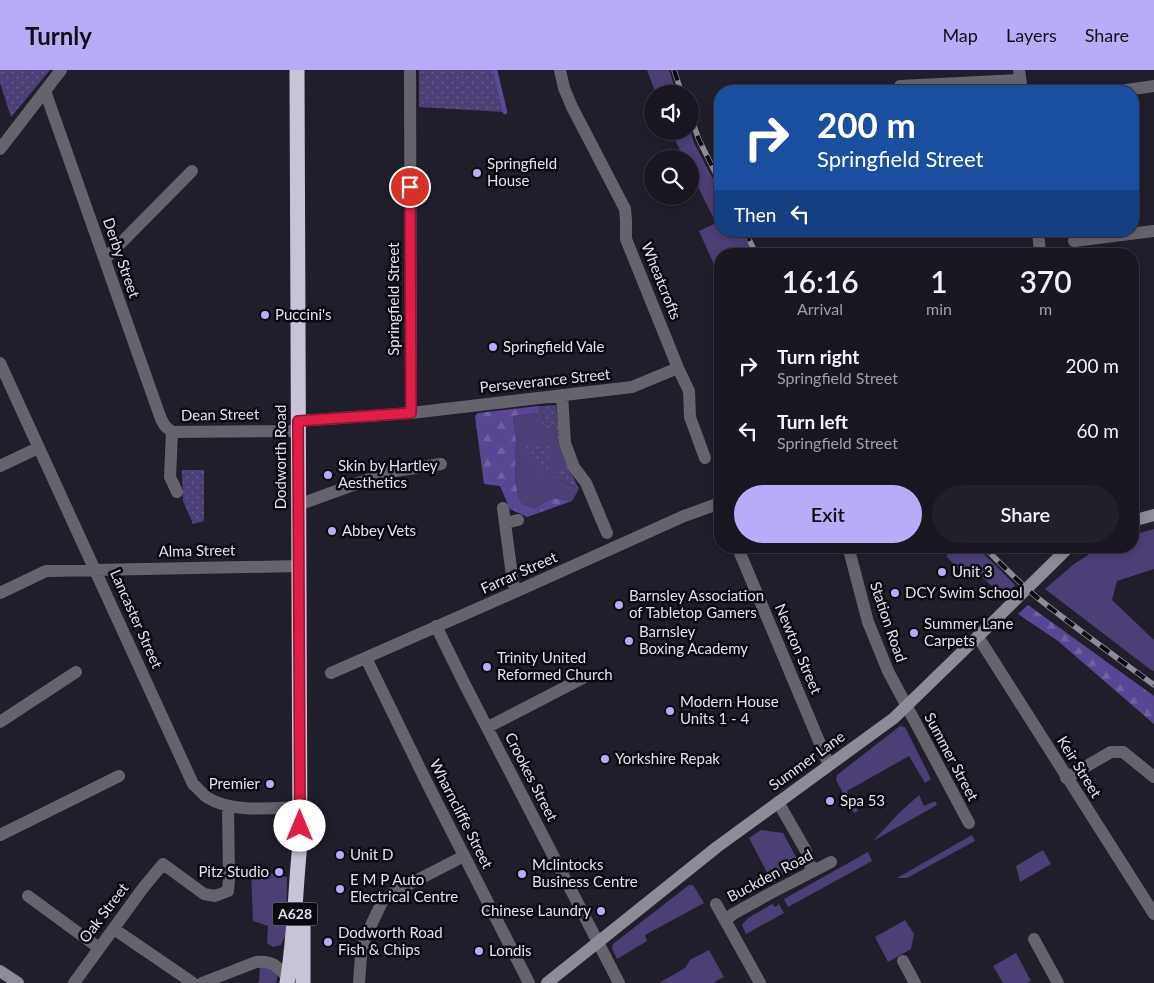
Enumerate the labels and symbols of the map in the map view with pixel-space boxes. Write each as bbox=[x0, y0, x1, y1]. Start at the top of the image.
place label: Springfield House bbox=[487, 154, 557, 189]
pin bbox=[389, 166, 431, 208]
marker: Springfield House bbox=[471, 167, 483, 179]
street label: Derby Street bbox=[100, 215, 144, 301]
street label: Wheatcrofts bbox=[638, 239, 686, 322]
street label: Springfield Street bbox=[384, 242, 402, 356]
place label: Puccini's bbox=[275, 305, 332, 323]
marker: Puccini's bbox=[259, 309, 271, 321]
place label: Springfield Vale bbox=[503, 337, 604, 355]
marker: Springfield Vale bbox=[487, 341, 499, 353]
street label: Perseverance Street bbox=[479, 364, 612, 396]
street label: Dean Street bbox=[181, 404, 260, 424]
street label: Dodworth Road bbox=[271, 405, 289, 509]
place label: Skin by Hartley Aesthetics bbox=[338, 456, 438, 491]
marker: Skin by Hartley Aesthetics bbox=[322, 469, 334, 481]
place label: Abbey Vets bbox=[342, 521, 416, 539]
marker: Abbey Vets bbox=[326, 525, 338, 537]
street label: Alma Street bbox=[158, 540, 236, 560]
street label: Farrar Street bbox=[478, 547, 560, 597]
place label: Unit 3 bbox=[952, 562, 993, 580]
street label: Lancaster Street bbox=[107, 566, 167, 671]
marker: Unit 3 bbox=[936, 566, 948, 578]
street label: Station Road bbox=[867, 579, 911, 664]
place label: DCY Swim School bbox=[905, 583, 1023, 601]
place label: Barnsley Association of Tabletop Gamers bbox=[629, 586, 764, 621]
marker: DCY Swim School bbox=[889, 587, 901, 599]
marker: Barnsley Association of Tabletop Gamers bbox=[613, 599, 625, 611]
street label: Newton Street bbox=[772, 601, 826, 697]
place label: Summer Lane Carpets bbox=[924, 614, 1013, 649]
place label: Barnsley Boxing Academy bbox=[639, 622, 748, 657]
marker: Summer Lane Carpets bbox=[908, 627, 920, 639]
marker: Barnsley Boxing Academy bbox=[623, 635, 635, 647]
place label: Trinity United Reformed Church bbox=[497, 648, 613, 683]
marker: Trinity United Reformed Church bbox=[481, 661, 493, 673]
place label: Modern House Units 1 - 4 bbox=[680, 692, 779, 727]
marker: Modern House Units 1 - 4 bbox=[664, 705, 676, 717]
street label: Summer Street bbox=[921, 709, 983, 804]
street label: Summer Lane bbox=[765, 727, 848, 794]
street label: Crookes Street bbox=[502, 729, 562, 824]
street label: Keir Street bbox=[1054, 732, 1106, 801]
place label: Yorkshire Repak bbox=[615, 749, 720, 767]
marker: Yorkshire Repak bbox=[599, 753, 611, 765]
street label: Wharncliffe Street bbox=[427, 756, 498, 872]
place label: Premier bbox=[209, 774, 261, 792]
marker: Premier bbox=[264, 778, 276, 790]
place label: Spa 53 bbox=[840, 791, 885, 809]
marker: Spa 53 bbox=[824, 795, 836, 807]
position arrow bbox=[273, 799, 325, 851]
place label: Unit D bbox=[350, 845, 393, 863]
street label: Buckden Road bbox=[724, 845, 815, 905]
marker: Unit D bbox=[334, 849, 346, 861]
place label: Mclintocks Business Centre bbox=[532, 855, 638, 890]
place label: Pitz Studio bbox=[198, 862, 269, 880]
marker: Pitz Studio bbox=[273, 866, 285, 878]
marker: Mclintocks Business Centre bbox=[516, 868, 528, 880]
place label: E M P Auto Electrical Centre bbox=[350, 870, 458, 905]
street label: Oak Street bbox=[75, 878, 132, 946]
marker: E M P Auto Electrical Centre bbox=[334, 883, 346, 895]
place label: Chinese Laundry bbox=[481, 901, 591, 919]
road number: A628 bbox=[272, 902, 318, 926]
marker: Chinese Laundry bbox=[595, 905, 607, 917]
place label: Dodworth Road Fish & Chips bbox=[338, 923, 443, 958]
marker: Dodworth Road Fish & Chips bbox=[322, 936, 334, 948]
place label: Londis bbox=[489, 941, 532, 959]
marker: Londis bbox=[473, 945, 485, 957]

